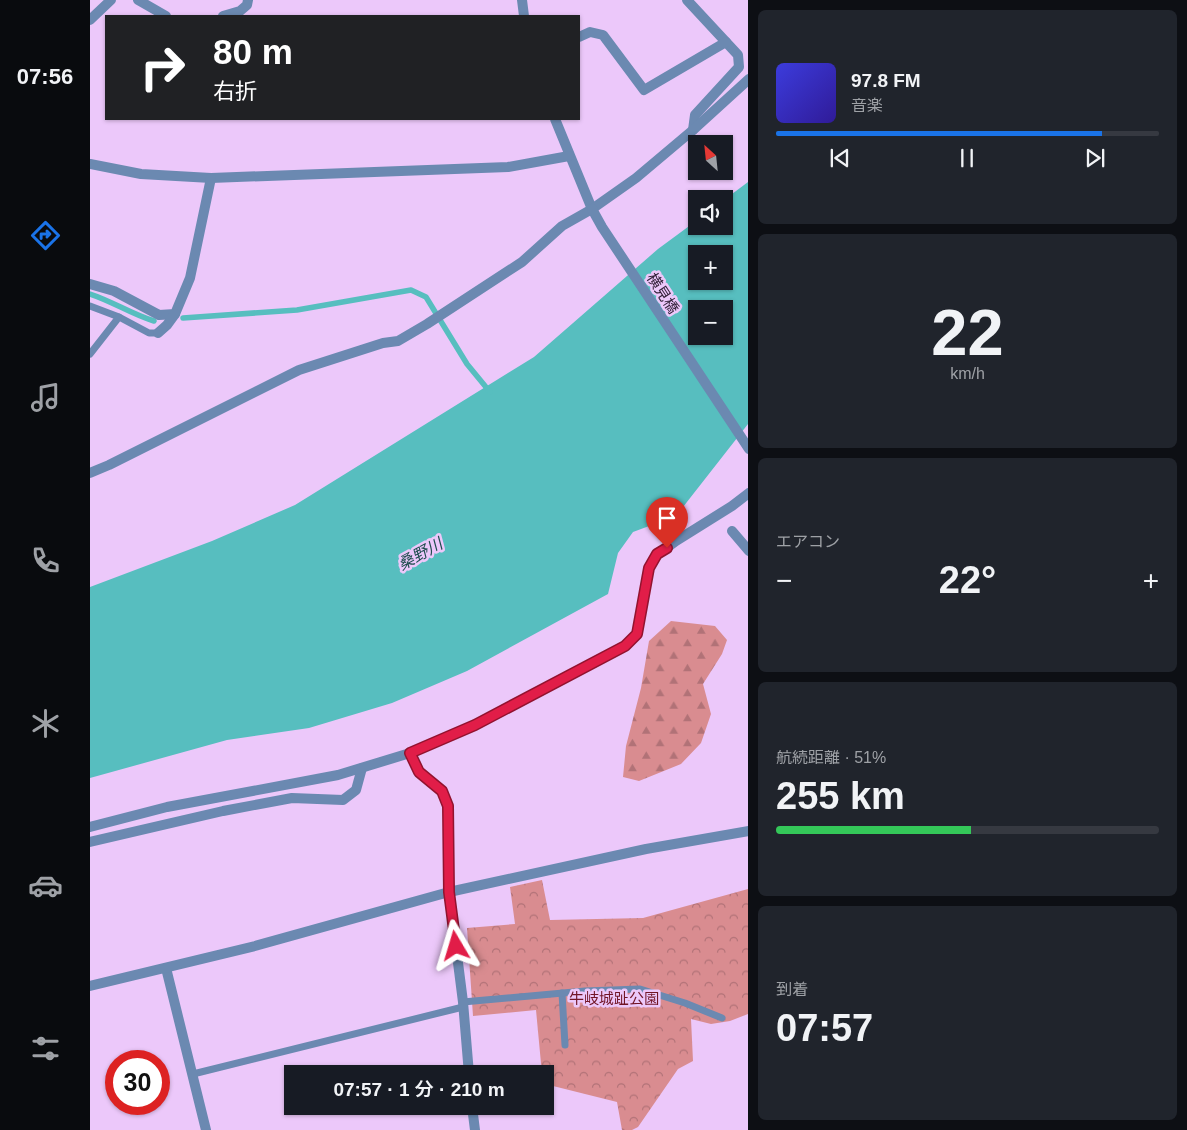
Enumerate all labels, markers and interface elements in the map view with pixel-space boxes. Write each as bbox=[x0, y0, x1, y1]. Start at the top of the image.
text: 80 m bbox=[213, 32, 293, 71]
icon: right bbox=[130, 35, 195, 100]
text: 07:56 bbox=[17, 64, 73, 89]
text: 97.8 FM bbox=[851, 70, 921, 91]
text: 右折 bbox=[213, 79, 257, 104]
text: 音楽 bbox=[851, 97, 883, 114]
north arrow bbox=[688, 135, 732, 180]
map controls bbox=[688, 135, 733, 345]
icon: previous bbox=[826, 144, 854, 172]
icon: pause bbox=[953, 144, 981, 172]
icon: next bbox=[1081, 144, 1109, 172]
button: sound bbox=[688, 190, 733, 235]
icon: directions bbox=[28, 218, 63, 253]
button: + bbox=[688, 245, 733, 290]
street label: 横見橋 bbox=[644, 269, 682, 317]
text: 22 bbox=[931, 296, 1004, 369]
button: − bbox=[688, 300, 733, 345]
text: km/h bbox=[950, 365, 985, 382]
icon: music bbox=[28, 380, 63, 415]
pin bbox=[646, 497, 688, 548]
icon: arrive bbox=[653, 504, 681, 532]
text: エアコン bbox=[776, 533, 840, 550]
water label: 桑野川 bbox=[395, 534, 447, 573]
icon: phone bbox=[28, 543, 63, 578]
text: 22° bbox=[939, 559, 996, 601]
text: − bbox=[776, 565, 792, 596]
text: + bbox=[1143, 565, 1159, 596]
icon: climate bbox=[28, 706, 63, 741]
text: 航続距離 · 51% bbox=[776, 749, 886, 766]
text: 255 km bbox=[776, 775, 905, 817]
icon: car bbox=[28, 868, 63, 903]
position arrow bbox=[429, 919, 481, 971]
text: 到着 bbox=[776, 981, 808, 998]
park label: 牛岐城趾公園 bbox=[569, 990, 659, 1007]
text: 07:57 bbox=[776, 1007, 873, 1049]
icon: filters bbox=[28, 1031, 63, 1066]
speed limit sign: 30 bbox=[105, 1050, 170, 1115]
text: 07:57 · 1 分 · 210 m bbox=[333, 1079, 505, 1100]

